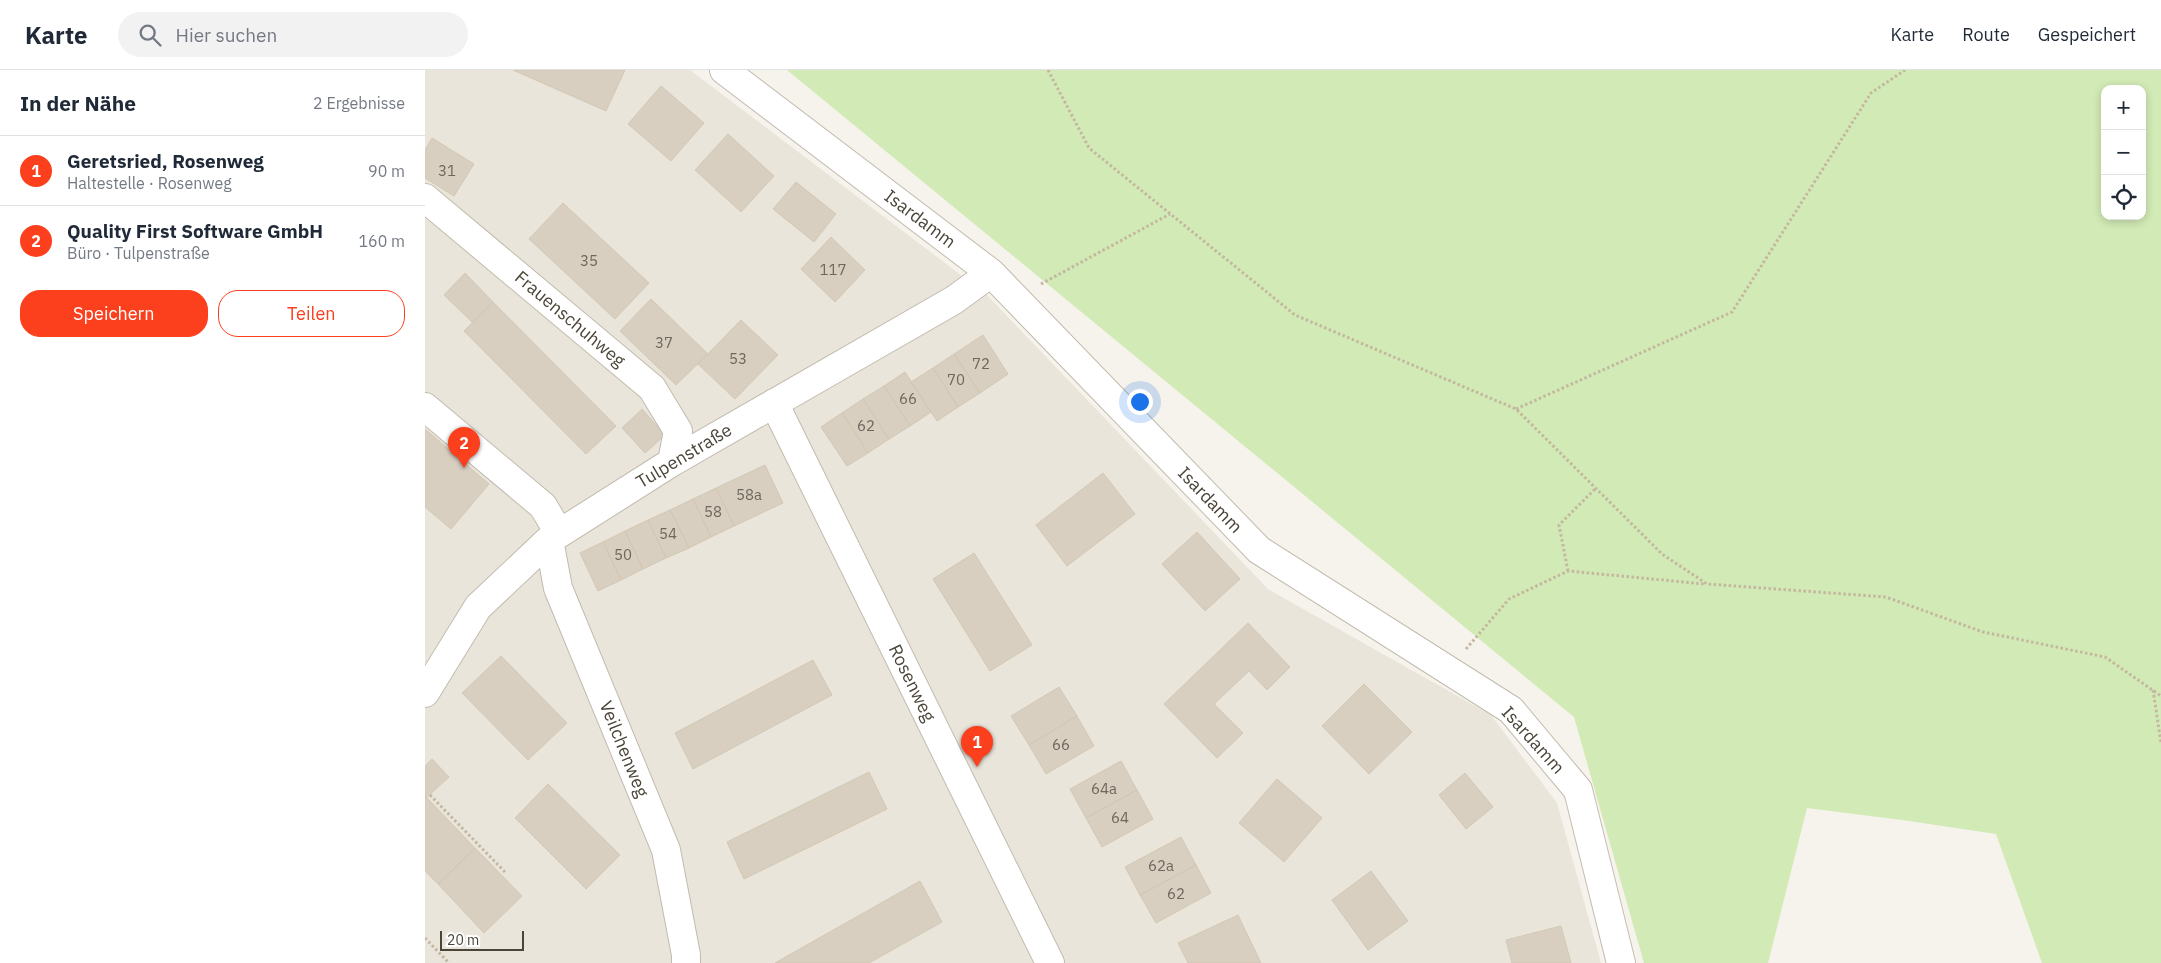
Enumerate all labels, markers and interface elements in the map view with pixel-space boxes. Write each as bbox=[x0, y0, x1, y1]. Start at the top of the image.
search box bbox=[118, 12, 468, 57]
text: Karte bbox=[25, 19, 88, 51]
icon: search bbox=[136, 21, 164, 49]
text: Hier suchen bbox=[176, 23, 277, 47]
text: Karte bbox=[1891, 23, 1934, 46]
text: Route bbox=[1962, 23, 2010, 46]
text: Gespeichert bbox=[2038, 23, 2136, 46]
map controls bbox=[2101, 85, 2146, 220]
button: + bbox=[2101, 85, 2146, 130]
text: In der Nähe bbox=[20, 89, 136, 117]
text: 2 Ergebnisse bbox=[313, 93, 405, 113]
button: − bbox=[2101, 130, 2146, 175]
text: Geretsried, Rosenweg bbox=[67, 149, 264, 173]
text: 1 bbox=[31, 161, 41, 181]
text: 90 m bbox=[368, 161, 405, 181]
house number: 31 bbox=[438, 161, 456, 180]
text: Haltestelle · Rosenweg bbox=[67, 173, 232, 193]
button: locate bbox=[2101, 175, 2146, 220]
street label: Isardamm bbox=[880, 184, 961, 253]
text: Quality First Software GmbH bbox=[67, 219, 323, 243]
text: 2 bbox=[31, 231, 41, 251]
text: 160 m bbox=[358, 231, 405, 251]
text: Büro · Tulpenstraße bbox=[67, 243, 210, 263]
house number: 35 bbox=[580, 251, 598, 270]
house number: 117 bbox=[819, 260, 847, 279]
street label: Frauenschuhweg bbox=[510, 266, 631, 372]
button: Speichern bbox=[20, 290, 208, 337]
button: Teilen bbox=[218, 290, 405, 337]
house number: 37 bbox=[655, 333, 673, 352]
house number: 53 bbox=[729, 349, 747, 368]
house number: 72 bbox=[972, 354, 990, 373]
house number: 70 bbox=[947, 370, 965, 389]
house number: 66 bbox=[899, 389, 917, 408]
your location bbox=[1127, 389, 1153, 415]
house number: 62 bbox=[857, 416, 875, 435]
street label: Tulpenstraße bbox=[632, 418, 736, 493]
pin: 2 bbox=[448, 427, 480, 468]
street label: Isardamm bbox=[1173, 462, 1248, 538]
house number: 58a bbox=[736, 485, 762, 504]
house number: 58 bbox=[704, 502, 722, 521]
house number: 54 bbox=[659, 524, 677, 543]
house number: 50 bbox=[614, 545, 632, 564]
street label: Rosenweg bbox=[884, 640, 941, 726]
street label: Veilchenweg bbox=[595, 697, 654, 801]
street label: Isardamm bbox=[1497, 701, 1570, 778]
pin: 1 bbox=[961, 726, 993, 767]
house number: 66 bbox=[1052, 735, 1070, 754]
house number: 64a bbox=[1091, 779, 1117, 798]
house number: 64 bbox=[1111, 808, 1129, 827]
house number: 62a bbox=[1148, 856, 1174, 875]
house number: 62 bbox=[1167, 884, 1185, 903]
scale bar bbox=[440, 928, 524, 951]
text: 20 m bbox=[447, 931, 479, 949]

